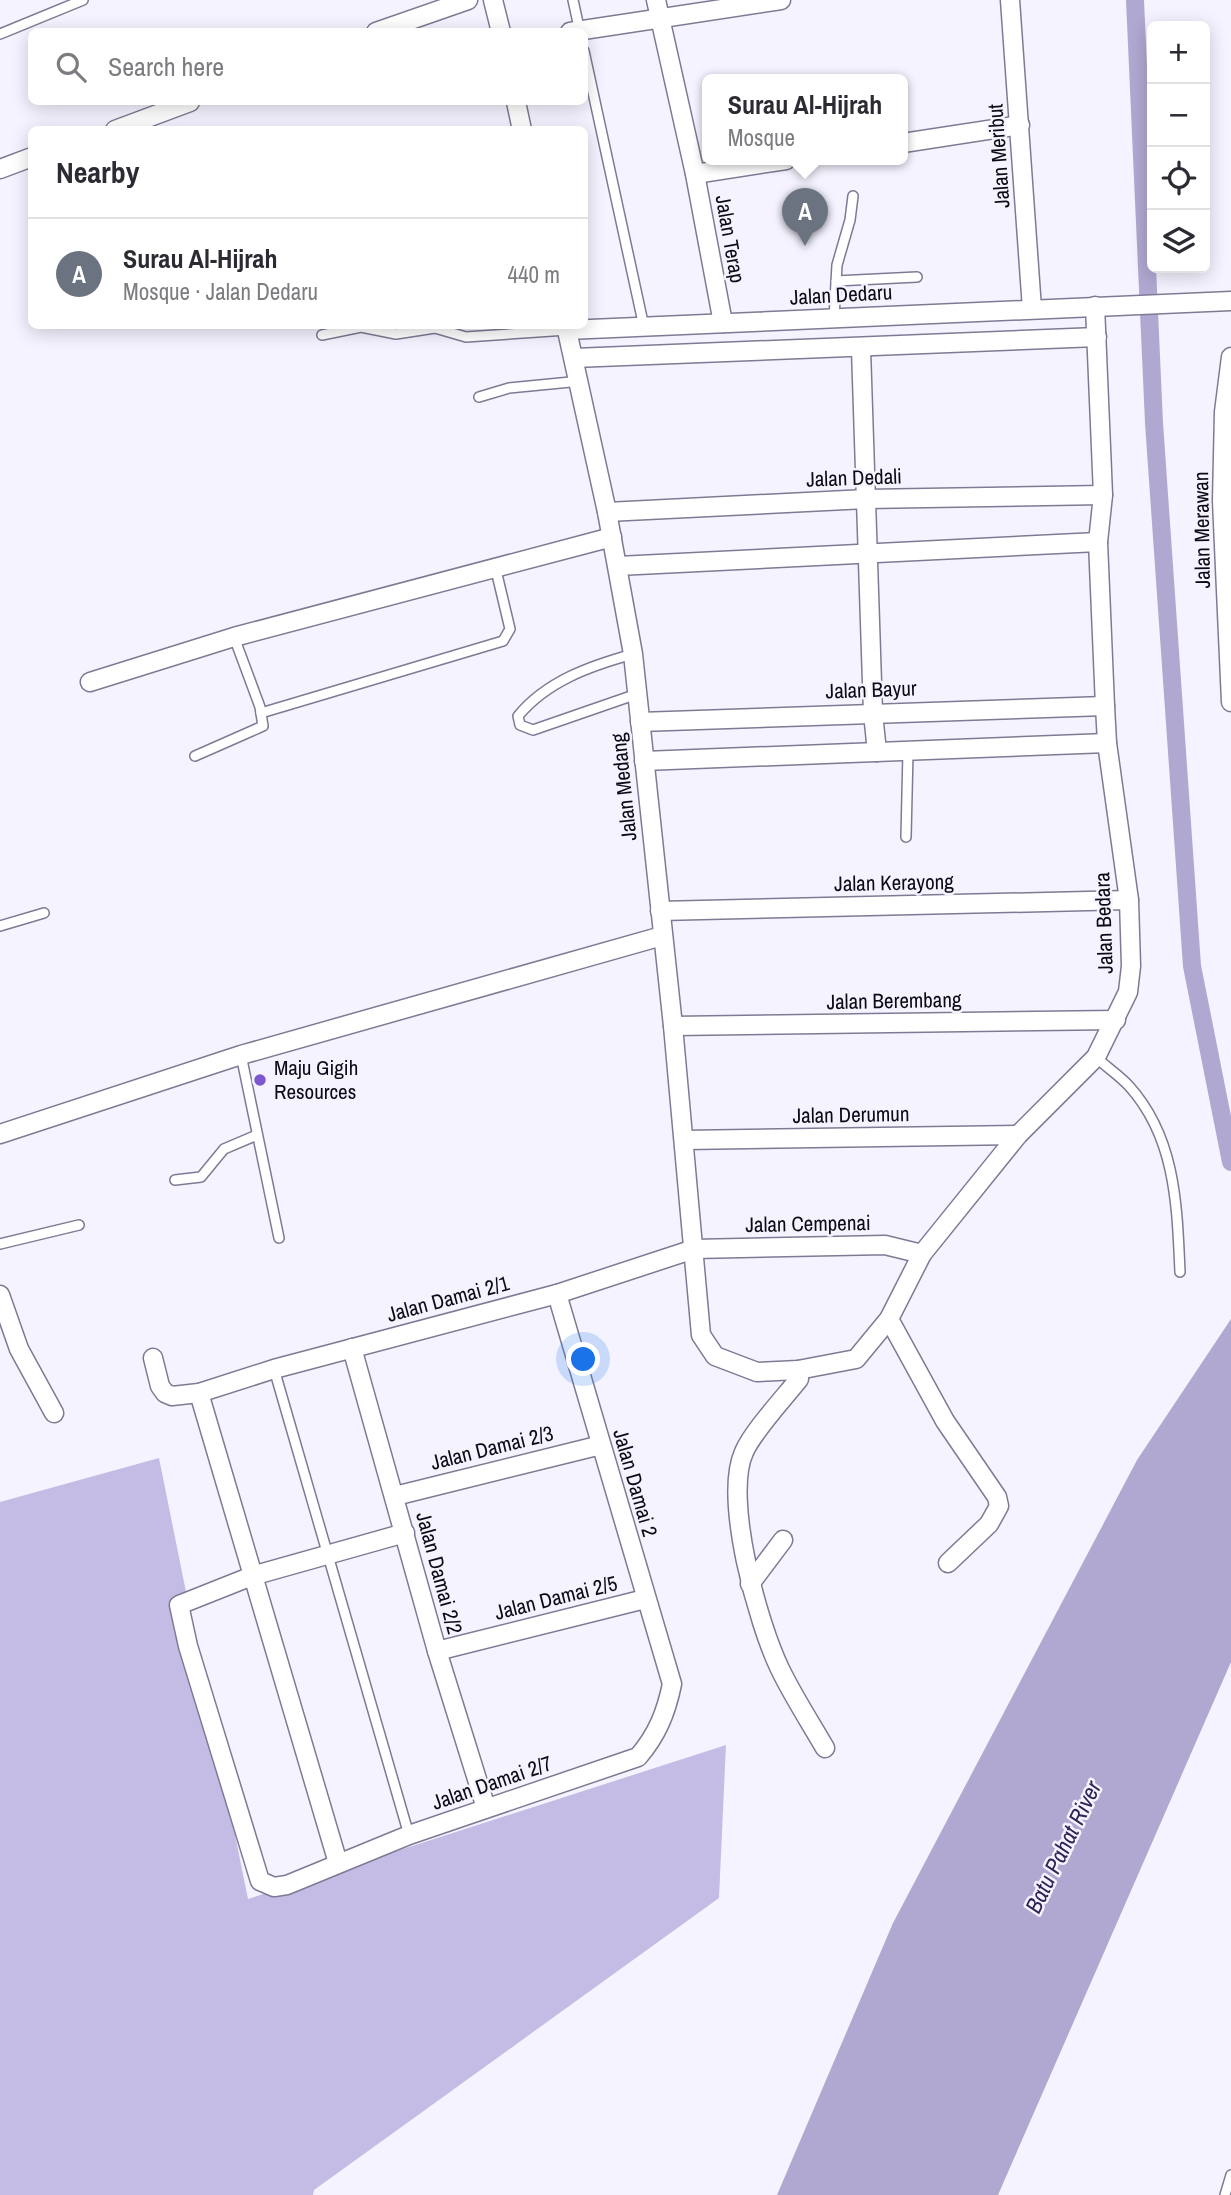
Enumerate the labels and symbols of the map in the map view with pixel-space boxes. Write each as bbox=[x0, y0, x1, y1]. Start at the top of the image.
street label: Jalan Meribut bbox=[980, 103, 1017, 209]
pin: A bbox=[782, 188, 828, 246]
street label: Jalan Terap bbox=[709, 193, 752, 285]
street label: Jalan Dedaru bbox=[789, 277, 893, 312]
street label: Jalan Dedali bbox=[806, 461, 902, 494]
street label: Jalan Merawan bbox=[1186, 471, 1217, 589]
street label: Jalan Bayur bbox=[825, 673, 917, 706]
street label: Jalan Medang bbox=[603, 731, 644, 842]
street label: Jalan Kerayong bbox=[834, 867, 954, 898]
street label: Jalan Bedara bbox=[1087, 871, 1120, 974]
street label: Jalan Berembang bbox=[826, 985, 962, 1016]
place label: Maju Gigih Resources bbox=[274, 1053, 358, 1106]
marker: Maju Gigih Resources bbox=[252, 1072, 268, 1088]
street label: Jalan Derumun bbox=[792, 1099, 910, 1130]
street label: Jalan Cempenai bbox=[745, 1208, 871, 1239]
street label: Jalan Damai 2/1 bbox=[384, 1268, 513, 1329]
your location bbox=[566, 1342, 600, 1376]
street label: Jalan Damai 2/3 bbox=[428, 1418, 556, 1477]
street label: Jalan Damai 2 bbox=[606, 1426, 665, 1540]
street label: Jalan Damai 2/2 bbox=[409, 1509, 470, 1637]
street label: Jalan Damai 2/5 bbox=[492, 1568, 620, 1627]
street label: Jalan Damai 2/7 bbox=[428, 1748, 556, 1817]
water label: Batu Pahat River bbox=[1017, 1775, 1108, 1918]

